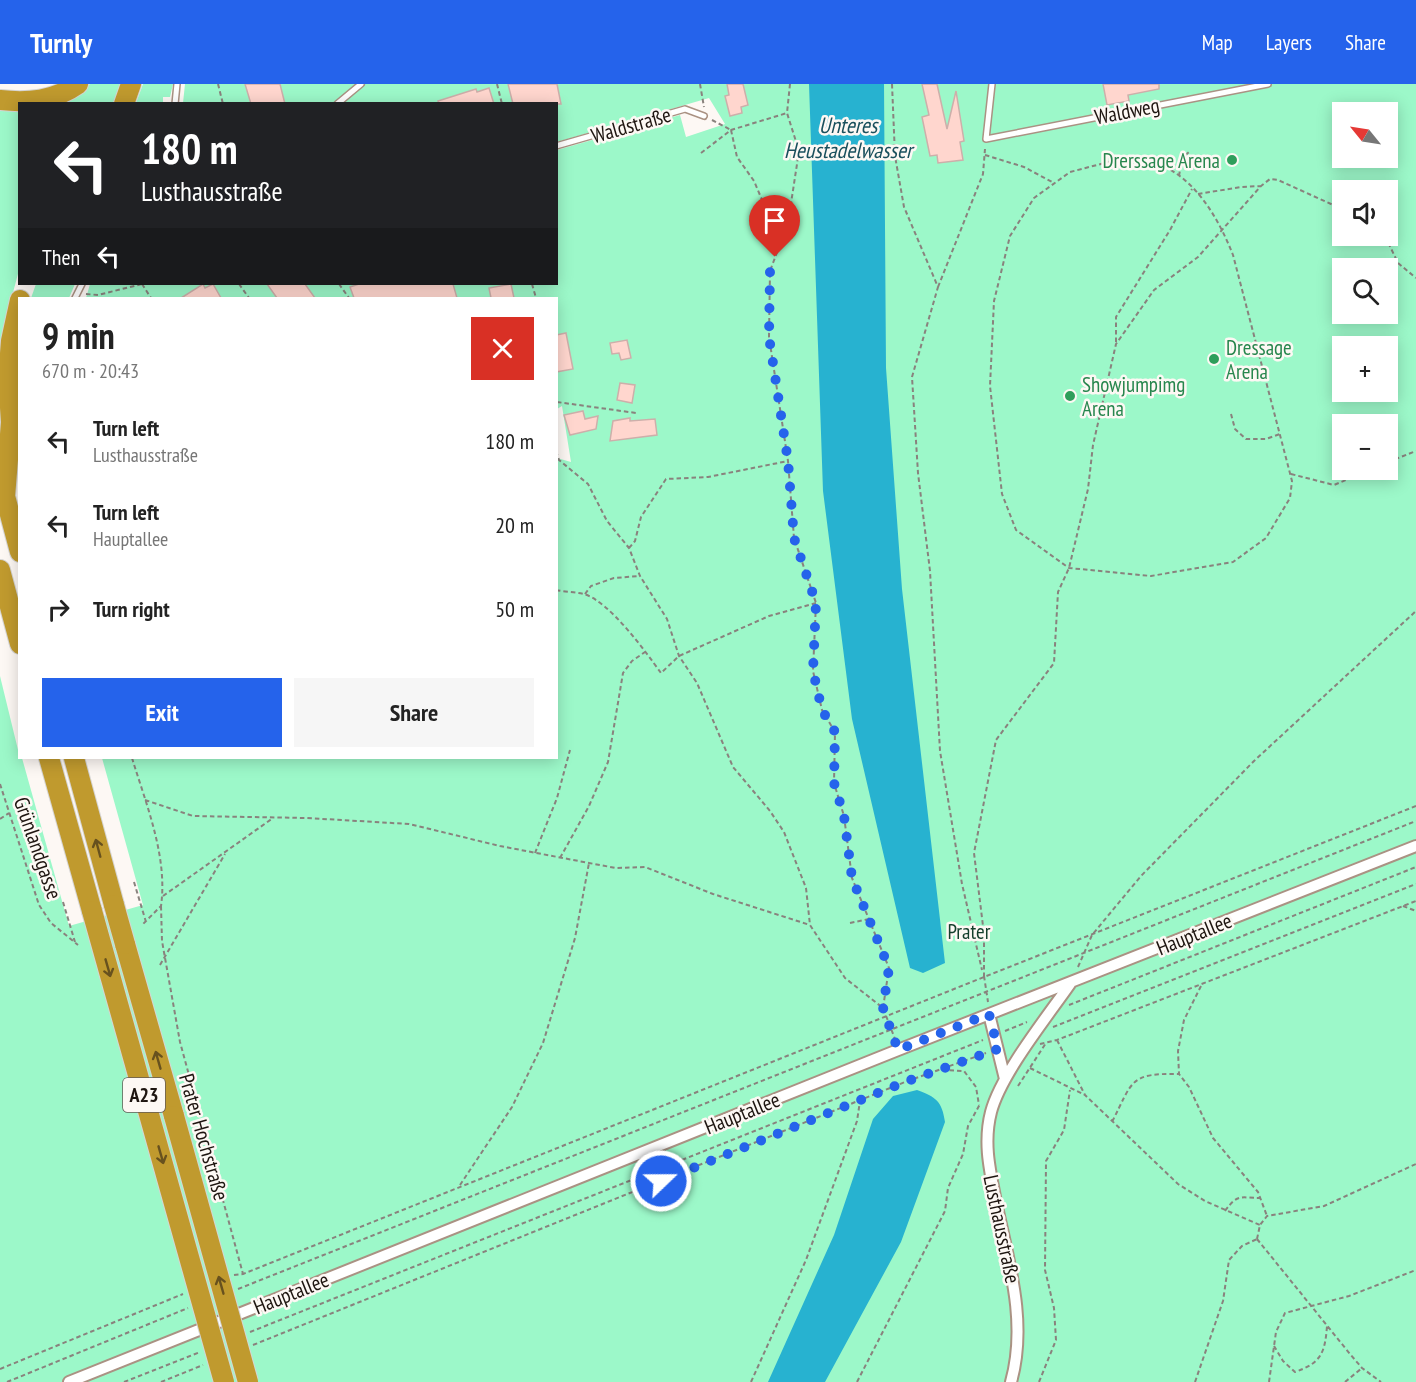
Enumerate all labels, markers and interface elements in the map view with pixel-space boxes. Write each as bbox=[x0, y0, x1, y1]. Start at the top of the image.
text: Turnly bbox=[30, 24, 92, 61]
text: Map bbox=[1202, 29, 1233, 56]
text: Layers bbox=[1266, 29, 1312, 56]
text: Share bbox=[1345, 29, 1386, 56]
street label: Waldweg bbox=[1092, 91, 1162, 131]
street label: Waldstraße bbox=[588, 101, 674, 149]
north arrow bbox=[1332, 102, 1398, 168]
map controls bbox=[1332, 102, 1398, 480]
water label: Unteres Heustadelwasser bbox=[784, 111, 915, 164]
text: 180 m bbox=[141, 121, 238, 176]
icon: left bbox=[42, 126, 120, 204]
place label: Drerssage Arena bbox=[1103, 147, 1220, 174]
marker: Drerssage Arena bbox=[1225, 153, 1239, 167]
text: Lusthausstraße bbox=[141, 174, 283, 208]
button: sound bbox=[1332, 180, 1398, 246]
pin bbox=[749, 195, 800, 257]
icon: arrive bbox=[758, 204, 791, 237]
icon: left bbox=[92, 240, 125, 273]
text: Then bbox=[42, 243, 80, 271]
button: search bbox=[1332, 258, 1398, 324]
text: 9 min bbox=[42, 312, 115, 359]
button: close bbox=[471, 317, 534, 380]
place label: Dressage Arena bbox=[1226, 334, 1292, 385]
button: + bbox=[1332, 336, 1398, 402]
marker: Dressage Arena bbox=[1207, 352, 1221, 366]
text: 670 m · 20:43 bbox=[42, 358, 139, 384]
place label: Showjumpimg Arena bbox=[1082, 371, 1185, 422]
marker: Showjumpimg Arena bbox=[1063, 389, 1077, 403]
text: Turn left bbox=[93, 414, 159, 442]
button: − bbox=[1332, 414, 1398, 480]
icon: left bbox=[42, 425, 75, 458]
text: 180 m bbox=[485, 427, 534, 455]
text: Lusthausstraße bbox=[93, 442, 198, 468]
text: Turn left bbox=[93, 498, 159, 526]
icon: left bbox=[42, 509, 75, 542]
text: 20 m bbox=[495, 511, 534, 539]
text: Hauptallee bbox=[93, 526, 168, 552]
icon: right bbox=[42, 593, 75, 626]
text: Turn right bbox=[93, 595, 170, 623]
text: 50 m bbox=[495, 595, 534, 623]
button: Exit bbox=[42, 678, 282, 747]
button: Share bbox=[294, 678, 534, 747]
street label: Grünlandgasse bbox=[8, 793, 68, 903]
one-way arrow bbox=[92, 839, 104, 858]
street label: Hauptallee bbox=[1152, 907, 1236, 961]
park label: Prater bbox=[947, 918, 991, 945]
one-way arrow bbox=[103, 958, 114, 977]
one-way arrow bbox=[152, 1050, 163, 1069]
street label: Prater Hochstraße bbox=[173, 1071, 235, 1203]
road number: A23 bbox=[123, 1078, 165, 1112]
street label: Hauptallee bbox=[700, 1086, 784, 1140]
one-way arrow bbox=[155, 1145, 167, 1164]
position arrow bbox=[629, 1149, 693, 1213]
street label: Lusthausstraße bbox=[977, 1172, 1027, 1286]
street label: Hauptallee bbox=[249, 1266, 333, 1320]
one-way arrow bbox=[215, 1276, 226, 1295]

